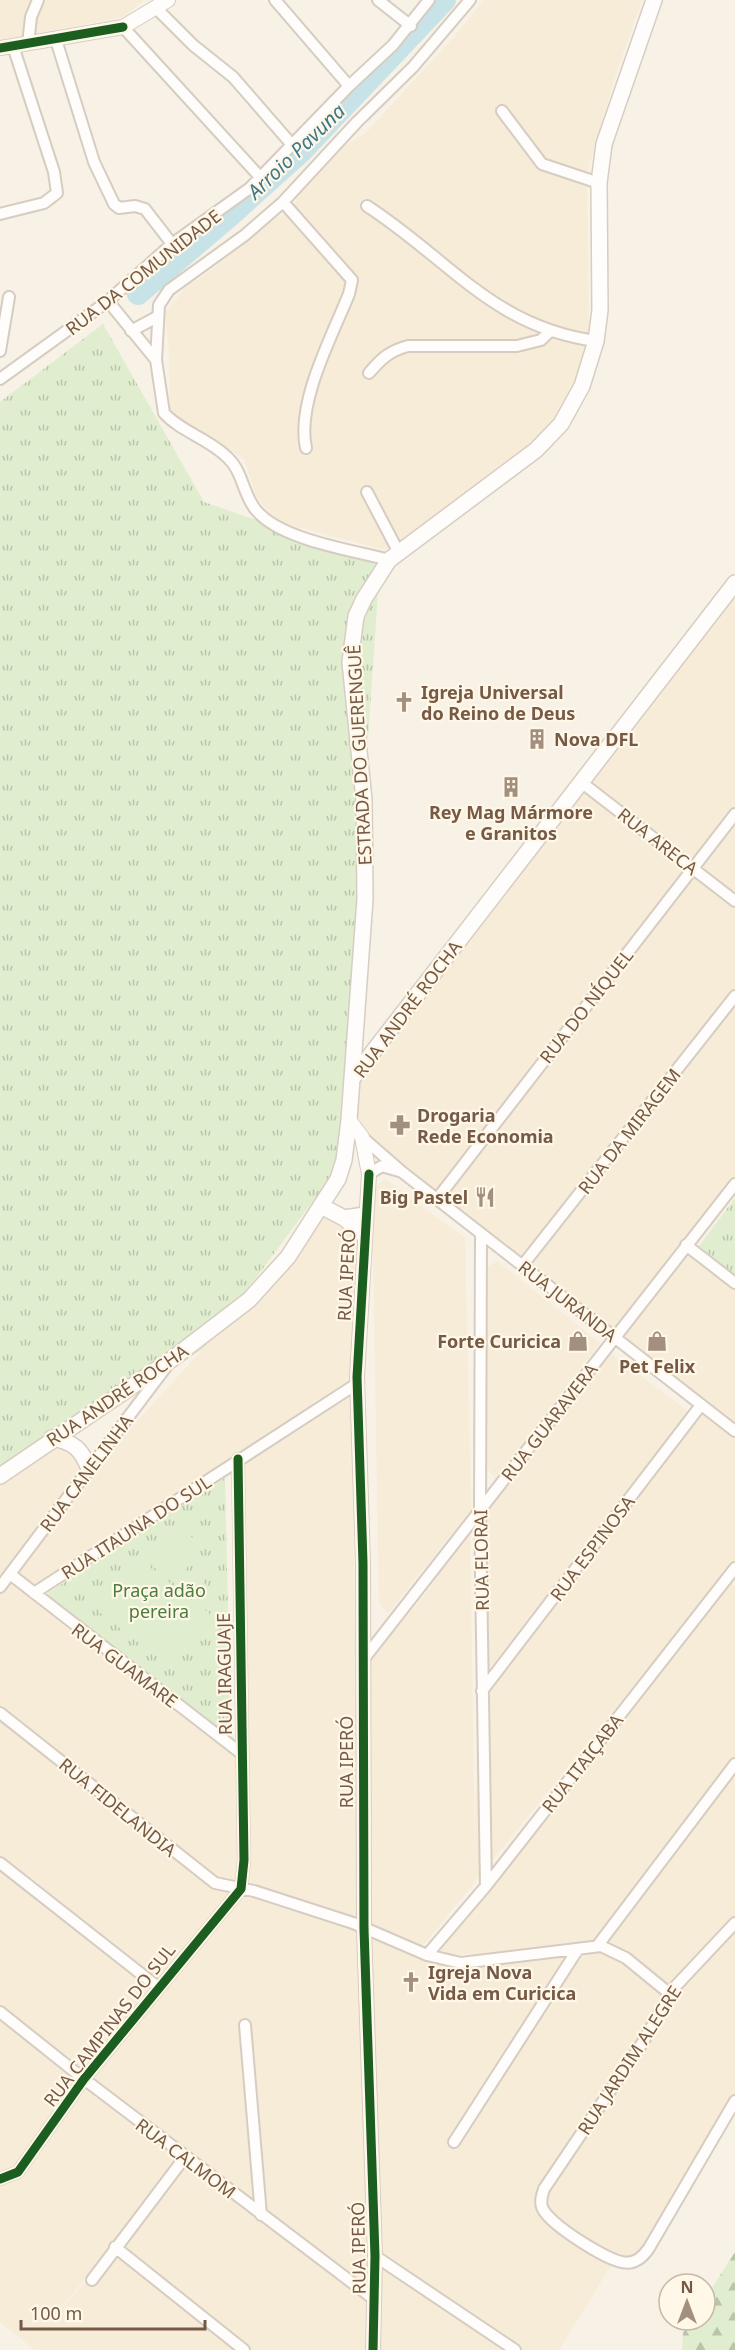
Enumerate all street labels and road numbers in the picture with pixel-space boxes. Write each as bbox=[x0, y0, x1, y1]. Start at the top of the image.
street label: RUA DA COMUNIDADE bbox=[60, 204, 226, 340]
street label: ESTRADA DO GUERENGUÊ bbox=[341, 644, 377, 866]
street label: RUA ARECA bbox=[613, 802, 704, 880]
street label: RUA ANDRÉ ROCHA bbox=[347, 935, 467, 1083]
street label: RUA DO NÍQUEL bbox=[534, 944, 638, 1068]
street label: RUA DA MIRAGEM bbox=[572, 1063, 686, 1199]
street label: RUA IPERÓ bbox=[332, 1228, 360, 1322]
street label: RUA JURANDA bbox=[514, 1255, 623, 1347]
street label: RUA ANDRÉ ROCHA bbox=[41, 1338, 193, 1451]
street label: RUA GUARAVERA bbox=[495, 1358, 603, 1486]
street label: RUA CANELINHA bbox=[34, 1409, 138, 1537]
street label: RUA ITAUNA DO SUL bbox=[56, 1470, 216, 1584]
street label: RUA ESPINOSA bbox=[544, 1490, 640, 1606]
street label: RUA FLORAI bbox=[468, 1509, 494, 1611]
street label: RUA IRAGUAJE bbox=[211, 1613, 237, 1735]
street label: RUA GUAMARE bbox=[67, 1617, 183, 1713]
street label: RUA ITAIÇABA bbox=[536, 1708, 628, 1817]
street label: RUA IPERÓ bbox=[334, 1716, 358, 1808]
street label: RUA FIDELANDIA bbox=[54, 1752, 182, 1862]
street label: RUA CAMPINAS DO SUL bbox=[38, 1939, 180, 2111]
street label: RUA JARDIM ALEGRE bbox=[572, 1981, 686, 2139]
street label: RUA CALMOM bbox=[131, 2112, 241, 2204]
street label: RUA IPERÓ bbox=[345, 2201, 371, 2295]

